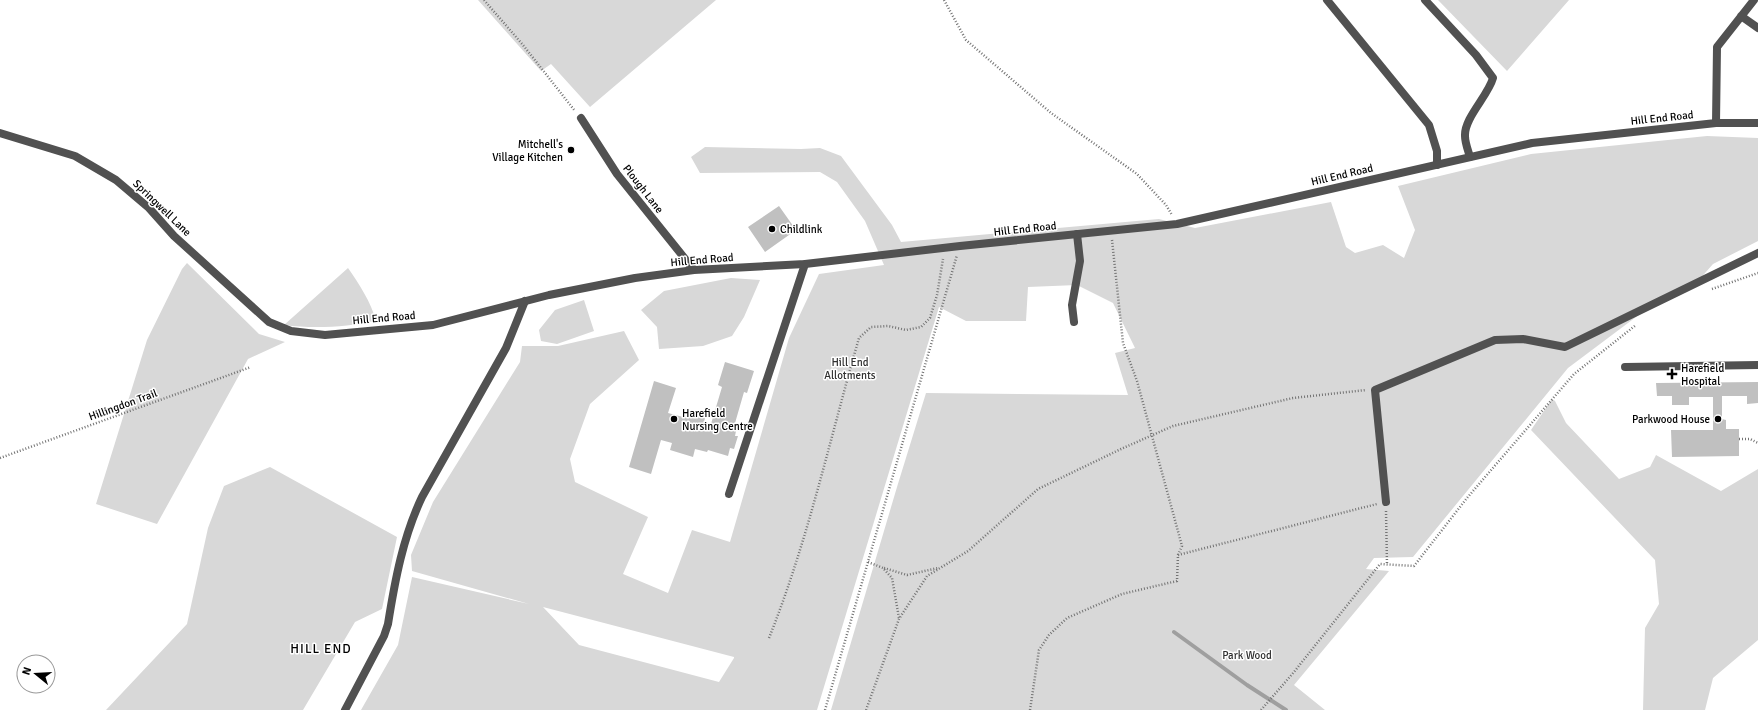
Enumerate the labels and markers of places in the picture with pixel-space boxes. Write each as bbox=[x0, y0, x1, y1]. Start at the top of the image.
place label: Mitchell's Village Kitchen bbox=[492, 138, 563, 164]
marker: Mitchell's Village Kitchen bbox=[566, 145, 576, 155]
place label: Childlink bbox=[780, 223, 823, 236]
marker: Childlink bbox=[767, 224, 777, 234]
place label: Harefield Hospital bbox=[1681, 362, 1724, 388]
marker: Harefield Hospital bbox=[1666, 368, 1678, 380]
place label: Harefield Nursing Centre bbox=[682, 407, 753, 433]
place label: Parkwood House bbox=[1632, 413, 1710, 426]
marker: Harefield Nursing Centre bbox=[669, 414, 679, 424]
marker: Parkwood House bbox=[1713, 414, 1723, 424]

